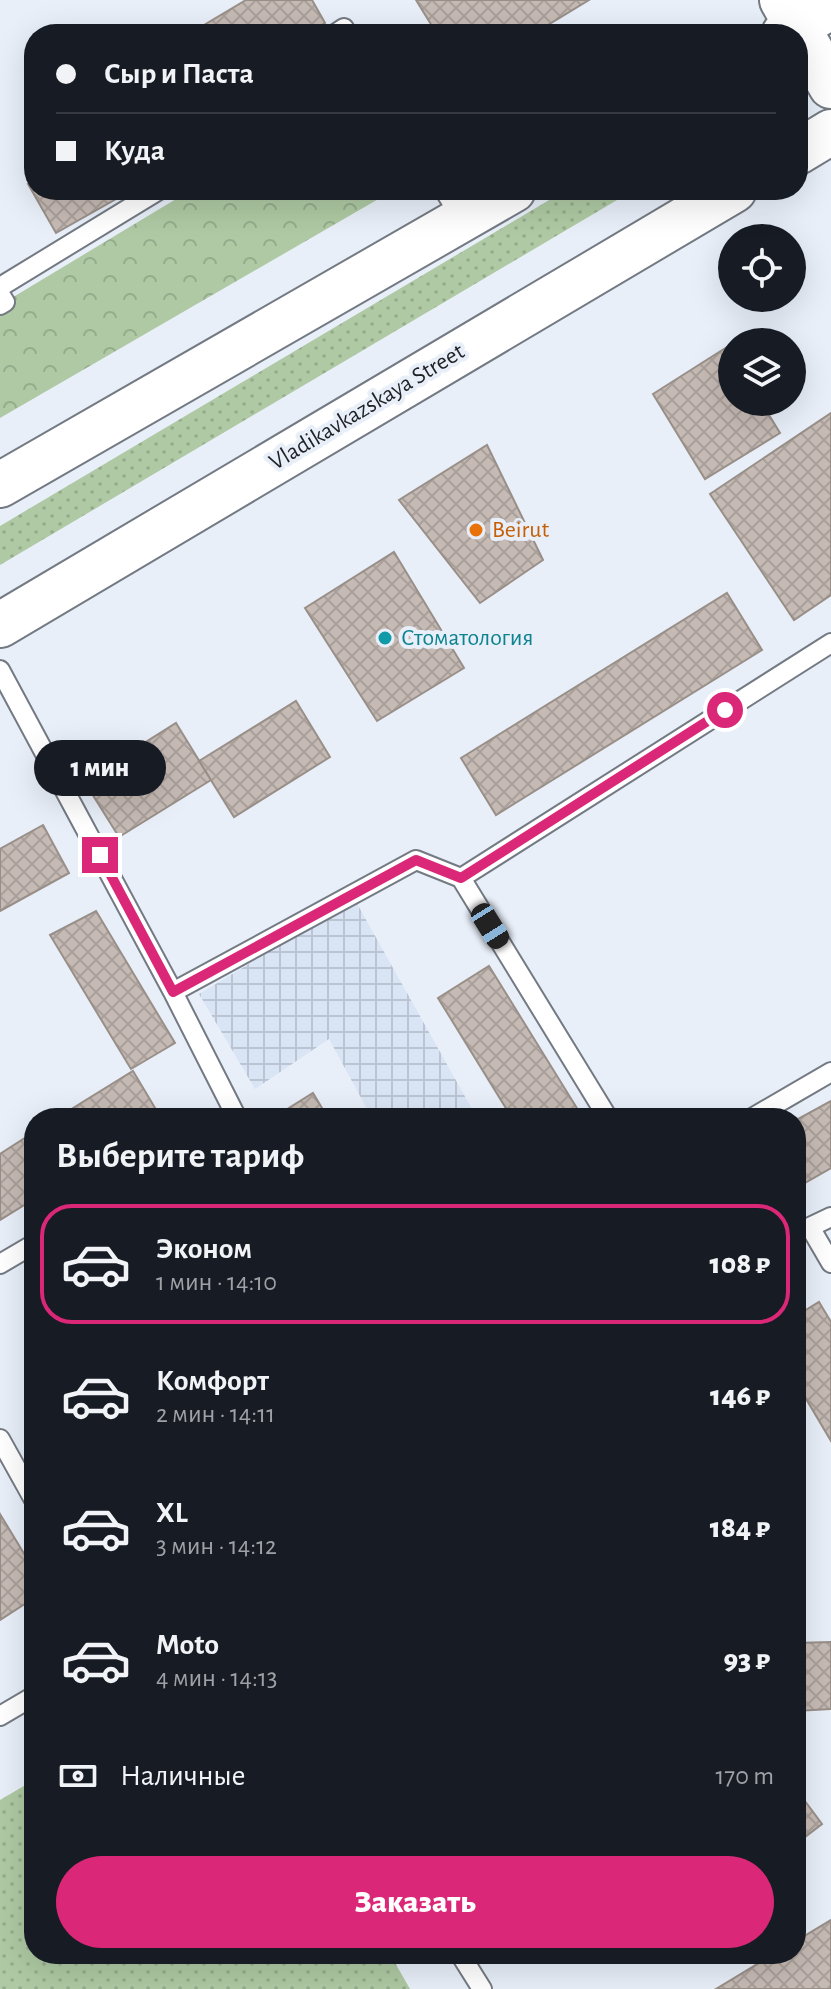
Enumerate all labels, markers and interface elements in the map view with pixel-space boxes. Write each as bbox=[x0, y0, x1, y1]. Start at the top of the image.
text: Сыр и Паста bbox=[104, 59, 254, 89]
text: Куда bbox=[104, 136, 165, 166]
map controls bbox=[718, 224, 806, 416]
button: locate bbox=[718, 224, 806, 312]
button: layers bbox=[718, 328, 806, 416]
street label: Vladikavkazskaya Street bbox=[265, 339, 469, 475]
place label: Beirut bbox=[492, 518, 550, 542]
marker: Beirut bbox=[467, 521, 485, 539]
place label: Стоматология bbox=[401, 626, 534, 650]
marker: Стоматология bbox=[376, 629, 394, 647]
route start bbox=[707, 692, 743, 728]
callout: 1 мин bbox=[34, 739, 166, 795]
text: 1 мин bbox=[71, 755, 129, 781]
route end bbox=[82, 837, 118, 873]
car bbox=[467, 899, 513, 953]
text: Выберите тариф bbox=[56, 1138, 304, 1174]
icon: car bbox=[60, 1228, 132, 1300]
text: Эконом bbox=[156, 1234, 252, 1264]
text: 108 ₽ bbox=[710, 1249, 770, 1279]
text: 1 мин · 14:10 bbox=[156, 1269, 277, 1295]
icon: car bbox=[60, 1360, 132, 1432]
text: Комфорт bbox=[156, 1366, 269, 1396]
text: 146 ₽ bbox=[710, 1381, 770, 1411]
text: 2 мин · 14:11 bbox=[156, 1401, 275, 1427]
icon: car bbox=[60, 1492, 132, 1564]
text: XL bbox=[156, 1498, 188, 1528]
text: 184 ₽ bbox=[710, 1513, 770, 1543]
text: 3 мин · 14:12 bbox=[156, 1533, 277, 1559]
icon: car bbox=[60, 1624, 132, 1696]
text: Moto bbox=[156, 1630, 219, 1660]
text: 93 ₽ bbox=[723, 1645, 770, 1675]
text: 4 мин · 14:13 bbox=[156, 1665, 278, 1691]
icon: cash bbox=[56, 1754, 100, 1798]
text: Наличные bbox=[120, 1761, 246, 1791]
text: 170 m bbox=[715, 1763, 774, 1789]
button: Заказать bbox=[56, 1856, 774, 1948]

